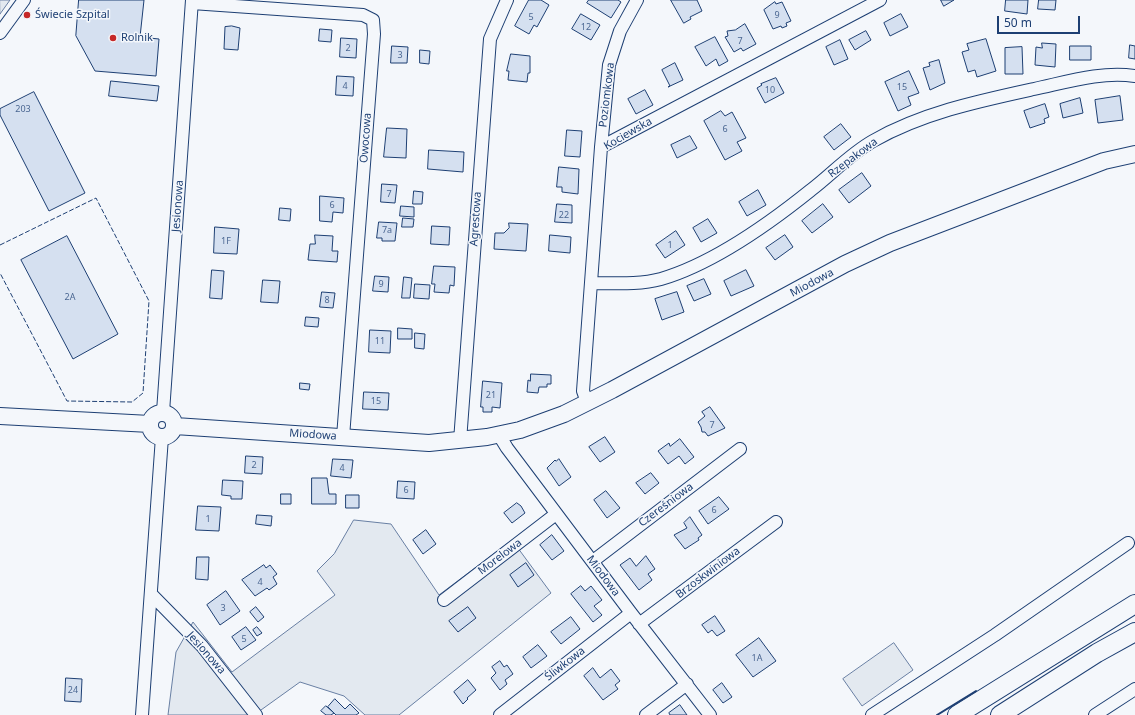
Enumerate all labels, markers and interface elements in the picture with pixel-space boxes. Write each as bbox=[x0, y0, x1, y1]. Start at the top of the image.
place label: Świecie Szpital bbox=[35, 8, 110, 22]
scale bar bbox=[999, 8, 1082, 34]
marker: Świecie Szpital bbox=[22, 10, 32, 20]
house number: 9 bbox=[774, 10, 780, 20]
house number: 5 bbox=[528, 12, 534, 22]
text: 50 m bbox=[1004, 14, 1032, 31]
house number: 12 bbox=[581, 22, 591, 32]
place label: Rolnik bbox=[121, 31, 153, 45]
marker: Rolnik bbox=[108, 33, 118, 43]
house number: 7 bbox=[737, 36, 743, 46]
house number: 2 bbox=[345, 43, 351, 53]
house number: 3 bbox=[397, 50, 403, 60]
street label: Poziomkowa bbox=[596, 62, 618, 128]
house number: 4 bbox=[342, 81, 348, 91]
house number: 15 bbox=[897, 82, 907, 92]
house number: 10 bbox=[765, 85, 775, 95]
house number: 203 bbox=[15, 104, 31, 114]
street label: Owocowa bbox=[358, 112, 374, 164]
street label: Kociewska bbox=[602, 115, 654, 153]
house number: 6 bbox=[722, 124, 728, 134]
street label: Rzepakowa bbox=[826, 135, 880, 181]
street label: Jesionowa bbox=[170, 180, 186, 232]
house number: 7 bbox=[386, 189, 392, 199]
street label: Agrestowa bbox=[468, 191, 484, 247]
house number: 6 bbox=[329, 200, 335, 210]
house number: 22 bbox=[559, 210, 569, 220]
house number: 7a bbox=[382, 225, 392, 235]
house number: 1F bbox=[221, 236, 231, 246]
house number: 1 bbox=[667, 240, 673, 250]
street label: Miodowa bbox=[788, 266, 836, 300]
house number: 9 bbox=[378, 279, 384, 289]
house number: 2A bbox=[65, 292, 75, 302]
house number: 8 bbox=[324, 295, 330, 305]
house number: 11 bbox=[375, 336, 385, 346]
house number: 21 bbox=[486, 390, 496, 400]
house number: 15 bbox=[371, 396, 381, 406]
house number: 7 bbox=[709, 420, 715, 430]
street label: Miodowa bbox=[289, 427, 337, 443]
house number: 2 bbox=[251, 460, 257, 470]
house number: 4 bbox=[339, 463, 345, 473]
street label: Czereśniowa bbox=[636, 480, 696, 530]
house number: 6 bbox=[403, 485, 409, 495]
house number: 6 bbox=[711, 505, 717, 515]
house number: 1 bbox=[205, 514, 211, 524]
street label: Morelowa bbox=[476, 536, 524, 578]
street label: Brzoskwiniowa bbox=[673, 545, 743, 601]
street label: Miodowa bbox=[583, 553, 623, 599]
house number: 4 bbox=[257, 577, 263, 587]
house number: 3 bbox=[220, 603, 226, 613]
street label: Jesionowa bbox=[184, 629, 228, 677]
house number: 5 bbox=[241, 634, 247, 644]
street label: Śliwkowa bbox=[542, 644, 588, 684]
house number: 1A bbox=[752, 653, 762, 663]
house number: 24 bbox=[68, 685, 78, 695]

